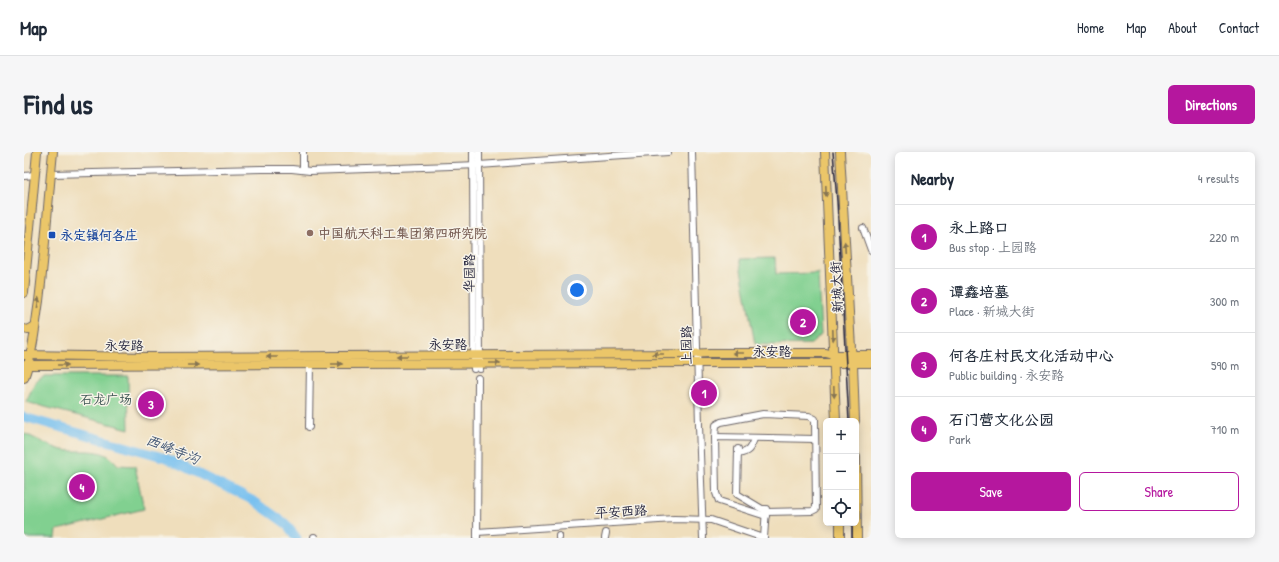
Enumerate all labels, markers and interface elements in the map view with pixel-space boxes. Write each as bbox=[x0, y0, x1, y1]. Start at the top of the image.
text: Map bbox=[20, 15, 47, 41]
text: Home bbox=[1077, 18, 1104, 37]
text: Map bbox=[1126, 18, 1146, 37]
text: About bbox=[1168, 18, 1197, 37]
text: Contact bbox=[1219, 18, 1259, 37]
text: Find us bbox=[24, 85, 93, 123]
button: Directions bbox=[1168, 85, 1255, 124]
text: Nearby bbox=[911, 167, 954, 190]
text: 4 results bbox=[1198, 169, 1239, 187]
one-way arrow bbox=[823, 185, 830, 197]
text: 永上路口 bbox=[949, 217, 1009, 238]
place label: 中国航天科工集团第四研究院 bbox=[318, 224, 487, 242]
place label: 永定镇何各庄 bbox=[60, 226, 138, 244]
marker: 中国航天科工集团第四研究院 bbox=[305, 228, 315, 238]
text: 1 bbox=[922, 228, 926, 246]
text: 220 m bbox=[1209, 228, 1239, 246]
marker: 永定镇何各庄 bbox=[47, 230, 57, 240]
text: Bus stop · 上园路 bbox=[949, 238, 1037, 256]
one-way arrow bbox=[842, 241, 849, 253]
street label: 华园路 bbox=[460, 253, 478, 293]
street label: 新城大街 bbox=[826, 261, 846, 313]
your location bbox=[567, 280, 587, 300]
text: 谭鑫培墓 bbox=[949, 281, 1009, 302]
text: 2 bbox=[921, 292, 927, 310]
text: 300 m bbox=[1210, 292, 1239, 310]
one-way arrow bbox=[35, 297, 41, 309]
text: Place · 新城大街 bbox=[949, 302, 1035, 320]
pin: 2 bbox=[790, 307, 816, 337]
street label: 上园路 bbox=[677, 325, 695, 365]
one-way arrow bbox=[829, 329, 836, 341]
street label: 永安路 bbox=[428, 335, 468, 353]
street label: 永安路 bbox=[104, 336, 144, 354]
street label: 永安路 bbox=[752, 342, 792, 360]
text: 何各庄村民文化活动中心 bbox=[949, 345, 1114, 366]
one-way arrow bbox=[731, 350, 744, 356]
one-way arrow bbox=[651, 351, 664, 357]
one-way arrow bbox=[395, 353, 408, 359]
one-way arrow bbox=[265, 354, 278, 360]
text: 3 bbox=[921, 356, 927, 374]
text: 590 m bbox=[1211, 356, 1239, 374]
one-way arrow bbox=[489, 360, 502, 366]
one-way arrow bbox=[331, 361, 344, 367]
one-way arrow bbox=[57, 362, 70, 368]
one-way arrow bbox=[187, 362, 200, 368]
text: Public building · 永安路 bbox=[949, 366, 1064, 384]
pin: 1 bbox=[691, 378, 717, 408]
one-way arrow bbox=[831, 386, 838, 398]
pin: 3 bbox=[138, 389, 164, 419]
park label: 石龙广场 bbox=[80, 390, 132, 408]
text: 石门营文化公园 bbox=[949, 409, 1054, 430]
map controls bbox=[823, 418, 859, 526]
button: + bbox=[823, 418, 859, 454]
text: 4 bbox=[922, 420, 926, 438]
text: 710 m bbox=[1210, 420, 1239, 438]
water label: 西峰寺沟 bbox=[143, 430, 204, 469]
text: Park bbox=[949, 430, 971, 448]
button: − bbox=[823, 454, 859, 490]
pin: 4 bbox=[69, 472, 95, 502]
button: Save bbox=[911, 472, 1071, 511]
button: Share bbox=[1079, 472, 1239, 511]
button: locate bbox=[823, 490, 859, 526]
street label: 平安西路 bbox=[595, 501, 647, 521]

